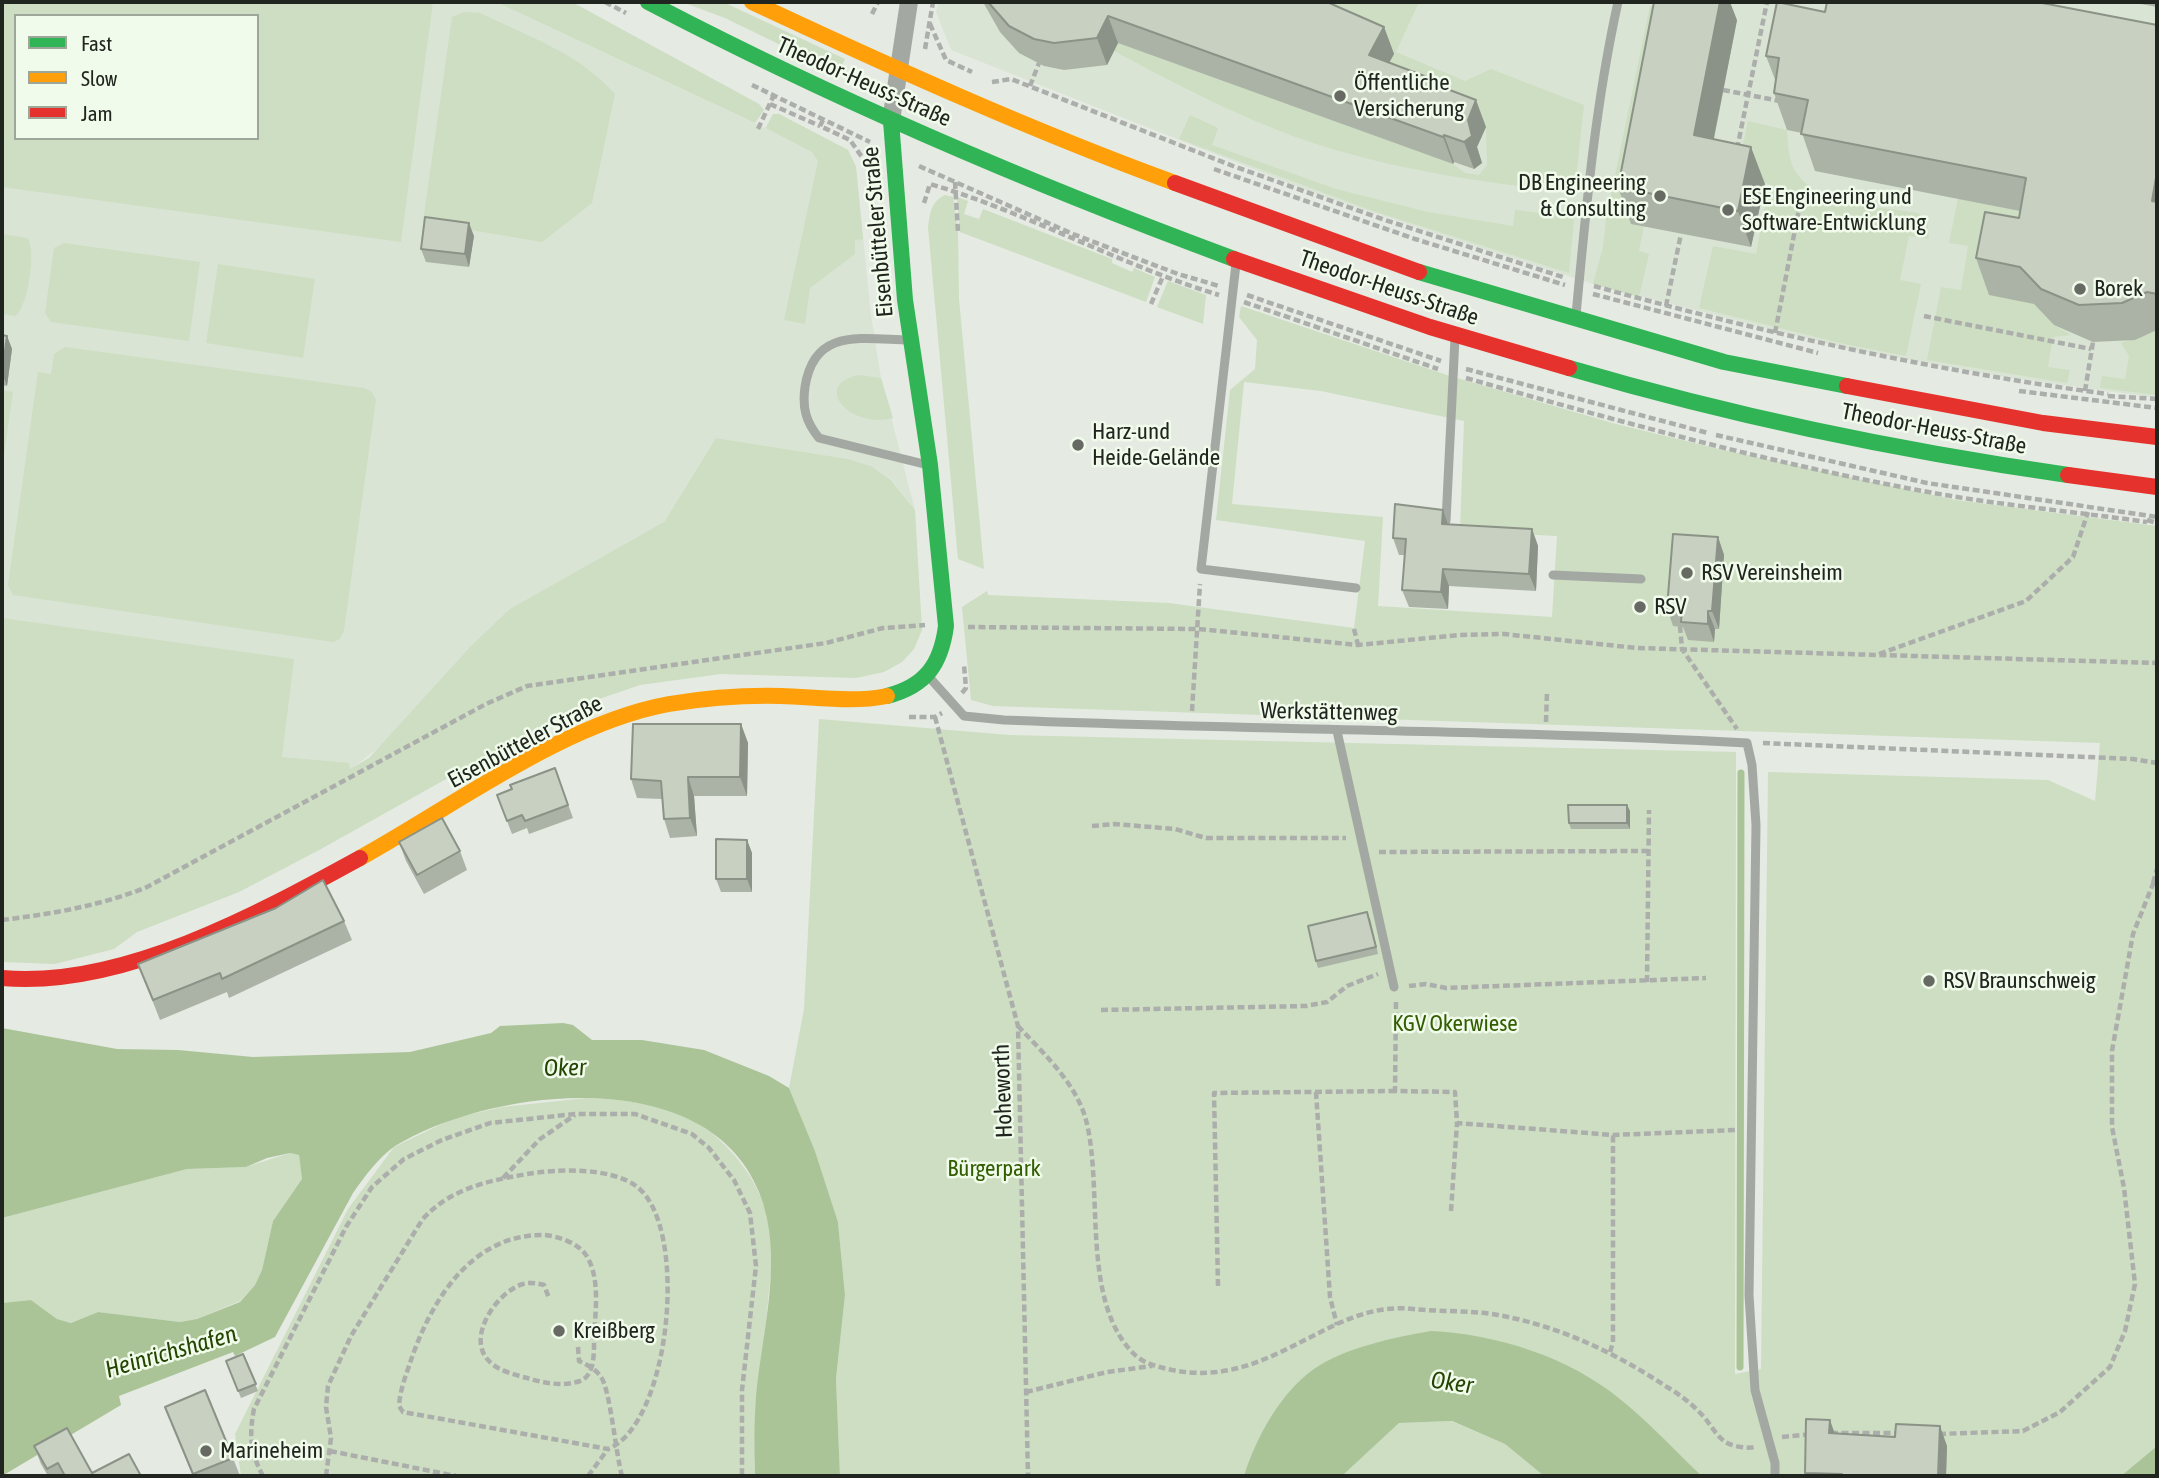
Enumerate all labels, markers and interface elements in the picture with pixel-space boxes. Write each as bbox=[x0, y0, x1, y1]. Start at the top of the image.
legend bbox=[14, 14, 259, 140]
text: Fast bbox=[81, 31, 112, 55]
street label: Theodor-Heuss-Straße bbox=[773, 31, 955, 133]
text: Slow bbox=[81, 66, 117, 90]
place label: Öffentliche Versicherung bbox=[1354, 69, 1464, 123]
marker: Öffentliche Versicherung bbox=[1332, 88, 1348, 104]
text: Jam bbox=[81, 101, 113, 125]
street label: Eisenbütteler Straße bbox=[857, 146, 899, 318]
place label: DB Engineering & Consulting bbox=[1518, 169, 1646, 223]
place label: ESE Engineering und Software-Entwicklung bbox=[1742, 183, 1926, 237]
marker: DB Engineering & Consulting bbox=[1652, 188, 1668, 204]
marker: ESE Engineering und Software-Entwicklung bbox=[1720, 202, 1736, 218]
street label: Theodor-Heuss-Straße bbox=[1296, 244, 1482, 332]
place label: Borek bbox=[2094, 275, 2143, 303]
marker: Borek bbox=[2072, 281, 2088, 297]
street label: Theodor-Heuss-Straße bbox=[1839, 398, 2029, 460]
place label: Harz-und Heide-Gelände bbox=[1092, 418, 1220, 472]
marker: Harz-und Heide-Gelände bbox=[1070, 437, 1086, 453]
place label: RSV Vereinsheim bbox=[1701, 559, 1843, 587]
marker: RSV Vereinsheim bbox=[1679, 565, 1695, 581]
place label: RSV bbox=[1654, 593, 1686, 621]
marker: RSV bbox=[1632, 599, 1648, 615]
street label: Eisenbütteler Straße bbox=[443, 690, 607, 794]
street label: Werkstättenweg bbox=[1260, 697, 1398, 727]
place label: RSV Braunschweig bbox=[1943, 967, 2096, 995]
marker: RSV Braunschweig bbox=[1921, 973, 1937, 989]
park label: KGV Okerwiese bbox=[1392, 1010, 1518, 1038]
street label: Hoheworth bbox=[988, 1043, 1018, 1139]
water label: Oker bbox=[544, 1053, 586, 1083]
park label: Bürgerpark bbox=[947, 1155, 1041, 1183]
place label: Kreißberg bbox=[573, 1317, 655, 1345]
water label: Heinrichshafen bbox=[102, 1319, 240, 1385]
marker: Kreißberg bbox=[551, 1323, 567, 1339]
water label: Oker bbox=[1429, 1366, 1475, 1400]
place label: Marineheim bbox=[220, 1437, 323, 1465]
marker: Marineheim bbox=[198, 1443, 214, 1459]

